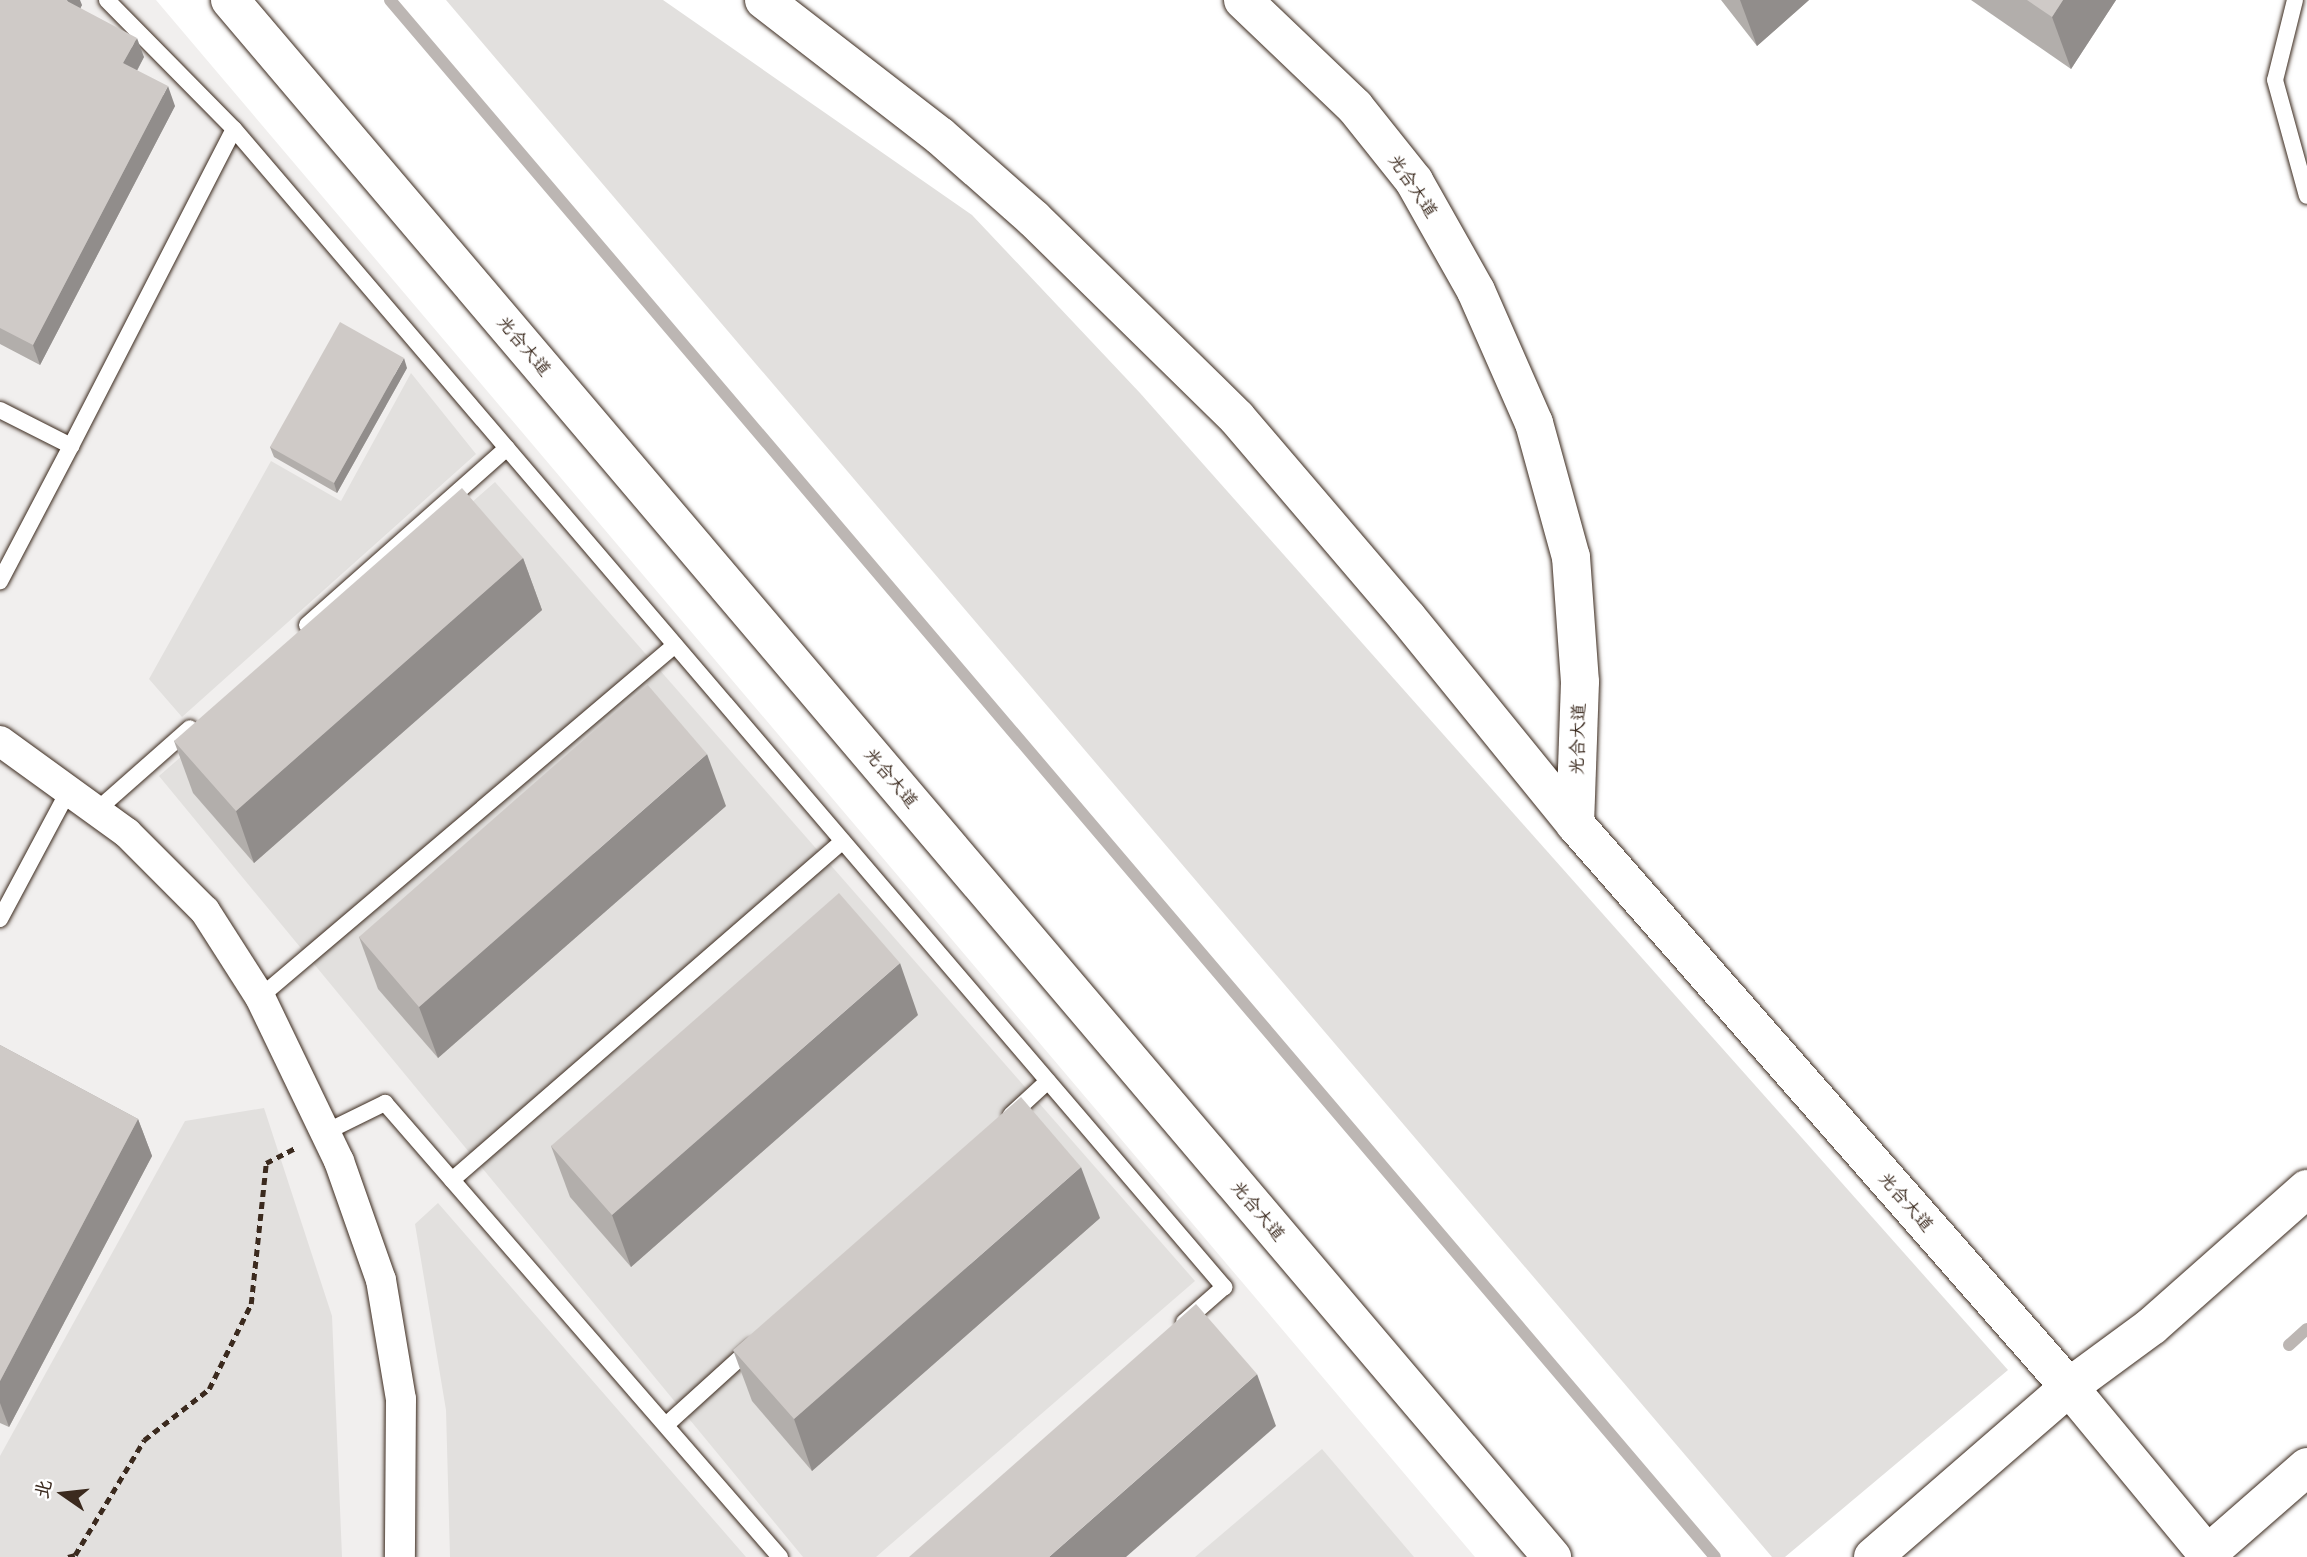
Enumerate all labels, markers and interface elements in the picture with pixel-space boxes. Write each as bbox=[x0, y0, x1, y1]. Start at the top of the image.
street label: 光合大道 bbox=[1384, 150, 1442, 222]
street label: 光合大道 bbox=[493, 311, 555, 381]
street label: 光合大道 bbox=[1566, 703, 1590, 775]
street label: 光合大道 bbox=[860, 743, 922, 813]
street label: 光合大道 bbox=[1874, 1168, 1938, 1236]
street label: 光合大道 bbox=[1227, 1176, 1289, 1246]
north arrow bbox=[28, 1459, 98, 1529]
text: 北 bbox=[29, 1477, 57, 1501]

